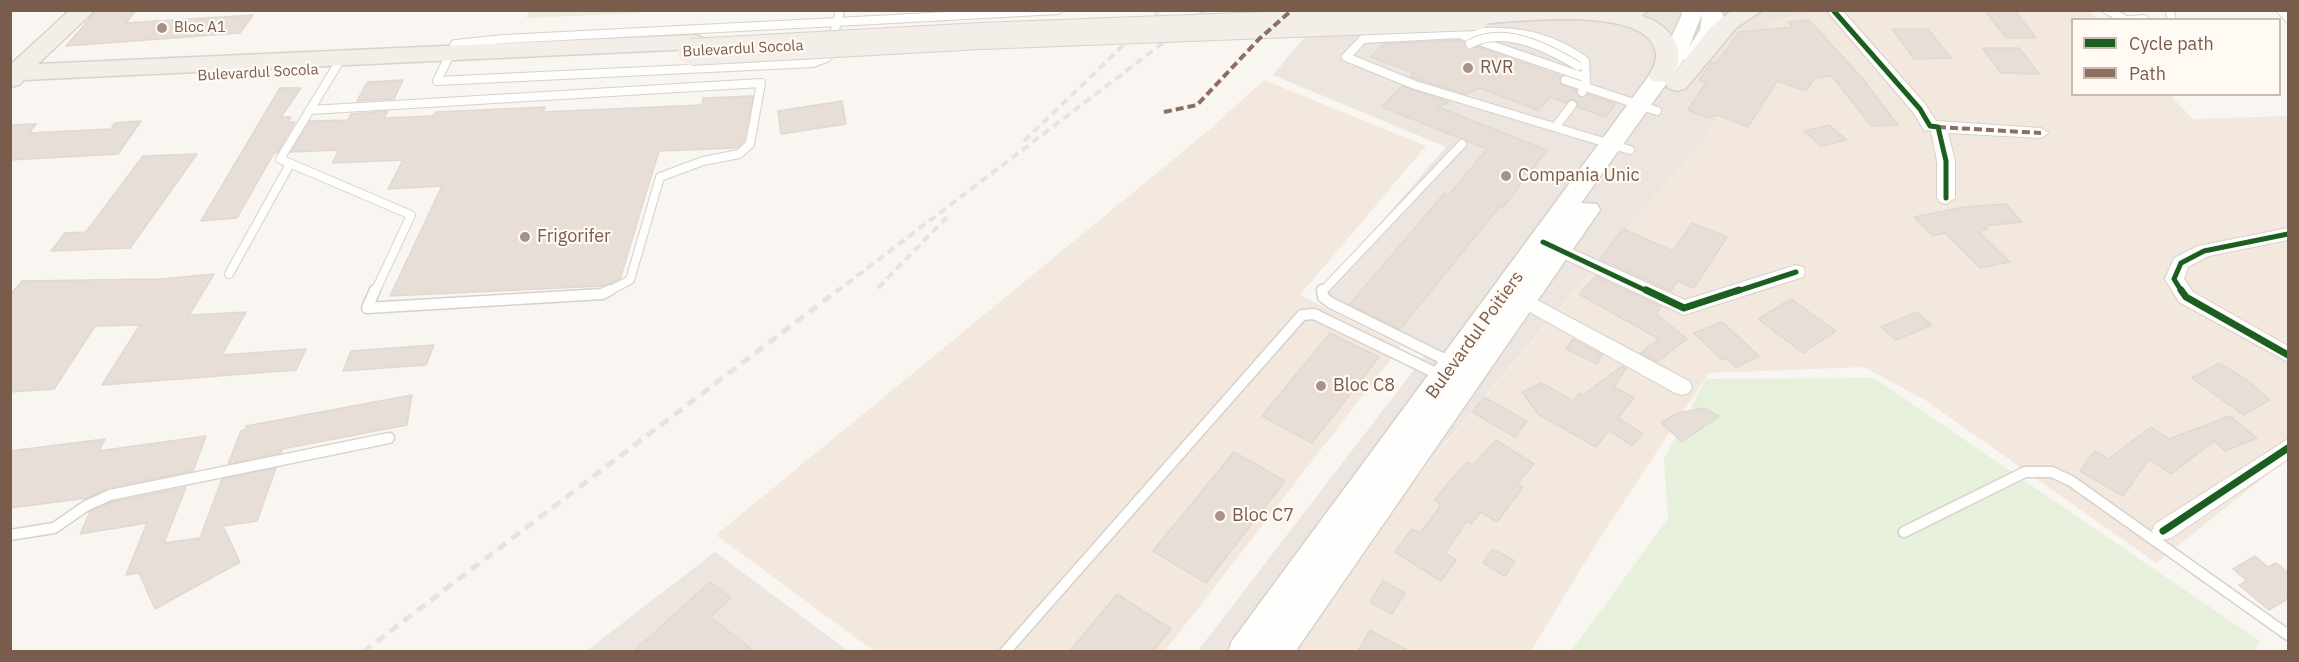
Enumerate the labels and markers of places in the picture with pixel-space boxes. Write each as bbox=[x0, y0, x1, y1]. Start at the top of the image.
place label: Bloc A1 bbox=[174, 19, 226, 37]
marker: Bloc A1 bbox=[155, 21, 169, 35]
place label: RVR bbox=[1480, 57, 1514, 79]
marker: RVR bbox=[1461, 61, 1475, 75]
place label: Compania Unic bbox=[1518, 165, 1640, 187]
marker: Compania Unic bbox=[1499, 169, 1513, 183]
place label: Frigorifer bbox=[537, 226, 611, 248]
marker: Frigorifer bbox=[518, 230, 532, 244]
place label: Bloc C8 bbox=[1333, 375, 1395, 397]
marker: Bloc C8 bbox=[1314, 379, 1328, 393]
place label: Bloc C7 bbox=[1232, 505, 1294, 527]
marker: Bloc C7 bbox=[1213, 509, 1227, 523]

